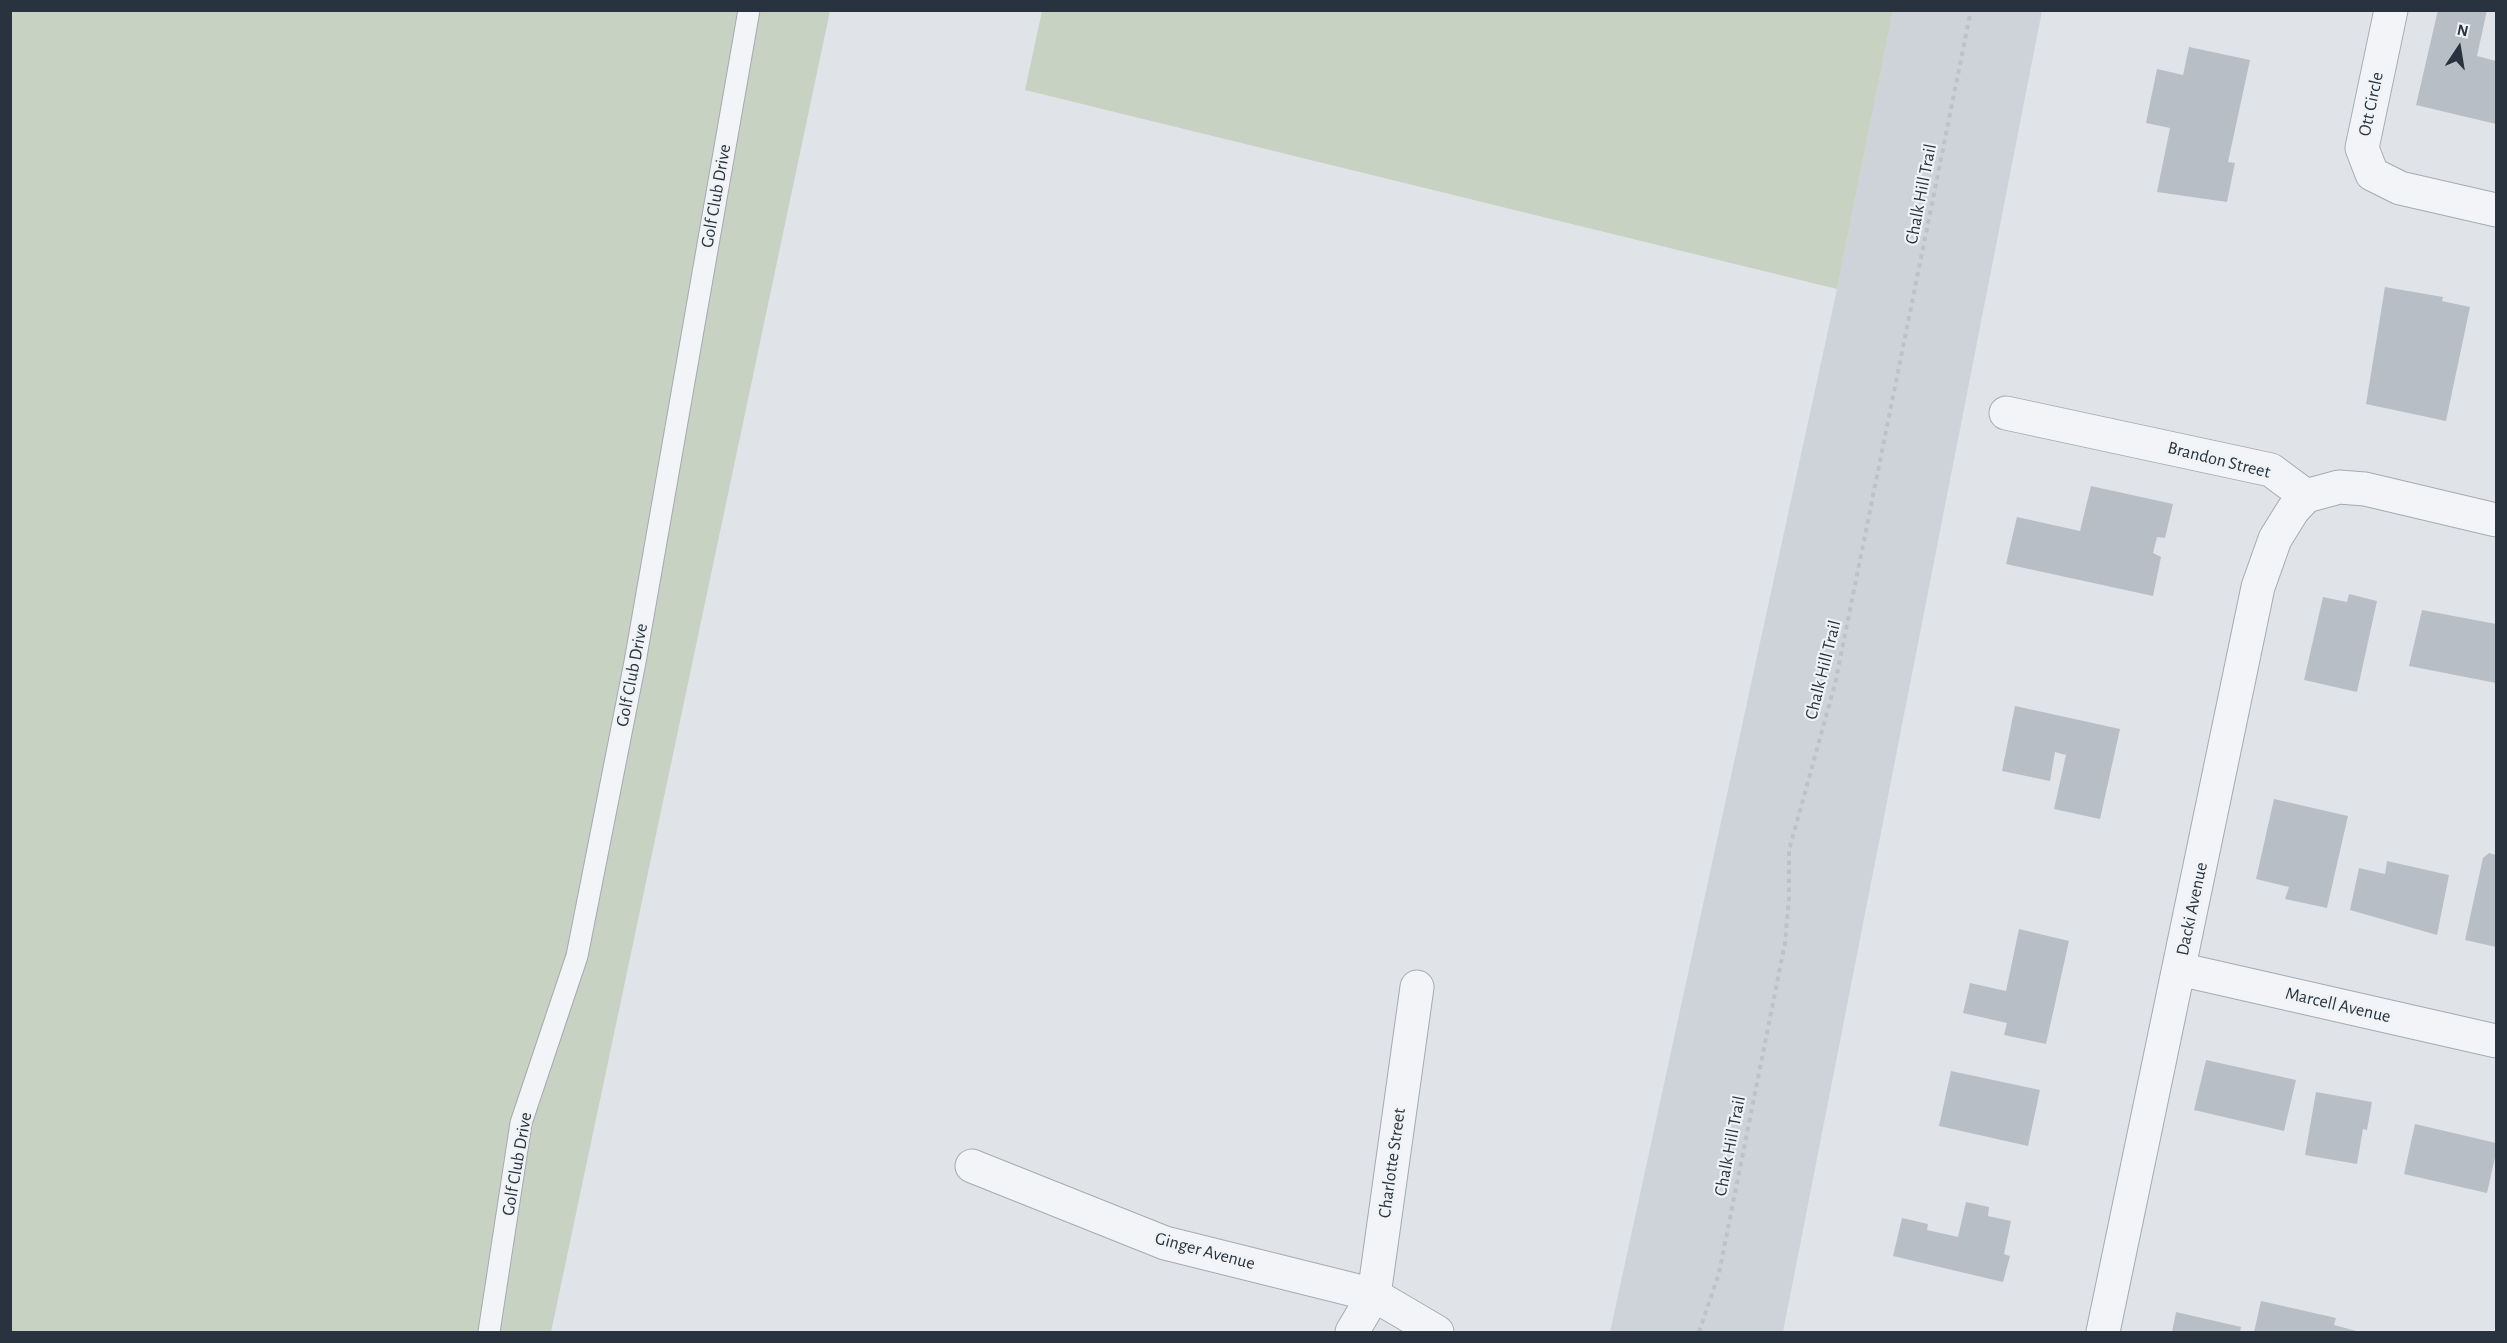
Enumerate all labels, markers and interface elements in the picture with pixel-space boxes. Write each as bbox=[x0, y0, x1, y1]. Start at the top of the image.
north arrow bbox=[2429, 18, 2489, 78]
text: N bbox=[2456, 21, 2470, 39]
street label: Ott Circle bbox=[2354, 70, 2388, 138]
street label: Chalk Hill Trail bbox=[1901, 142, 1941, 246]
street label: Golf Club Drive bbox=[696, 143, 736, 249]
street label: Brandon Street bbox=[2165, 437, 2273, 483]
street label: Chalk Hill Trail bbox=[1800, 618, 1846, 722]
street label: Golf Club Drive bbox=[611, 622, 653, 728]
street label: Dacki Avenue bbox=[2172, 860, 2212, 958]
street label: Marcell Avenue bbox=[2283, 982, 2393, 1028]
street label: Chalk Hill Trail bbox=[1710, 1094, 1750, 1198]
street label: Charlotte Street bbox=[1374, 1107, 1410, 1219]
street label: Golf Club Drive bbox=[497, 1111, 537, 1217]
street label: Ginger Avenue bbox=[1153, 1227, 1257, 1275]

